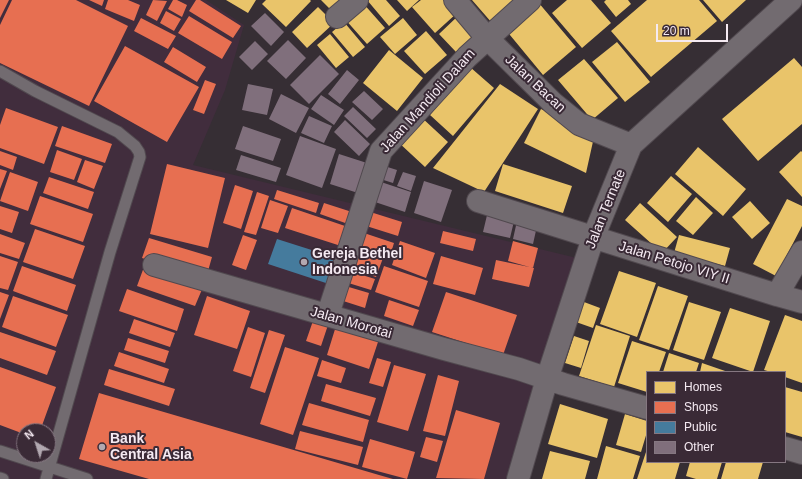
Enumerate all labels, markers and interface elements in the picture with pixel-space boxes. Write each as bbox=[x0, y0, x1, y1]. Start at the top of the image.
scale bar bbox=[658, 16, 730, 42]
text: 20 m bbox=[663, 24, 690, 38]
street label: Jalan Mandioli Dalam bbox=[377, 46, 479, 156]
street label: Jalan Bacan bbox=[501, 52, 569, 116]
street label: Jalan Ternate bbox=[582, 167, 630, 251]
street label: Jalan Petojo VIY II bbox=[616, 238, 732, 288]
place label: Gereja Bethel Indonesia bbox=[312, 246, 402, 278]
marker: Gereja Bethel Indonesia bbox=[299, 257, 309, 267]
street label: Jalan Morotai bbox=[308, 303, 394, 343]
legend bbox=[646, 371, 786, 463]
text: Homes bbox=[684, 380, 722, 394]
text: Shops bbox=[684, 400, 718, 414]
text: Public bbox=[684, 420, 717, 434]
north arrow bbox=[16, 423, 56, 463]
text: N bbox=[22, 427, 36, 442]
place label: Bank Central Asia bbox=[110, 431, 192, 464]
text: Other bbox=[684, 440, 714, 454]
marker: Bank Central Asia bbox=[97, 442, 107, 452]

